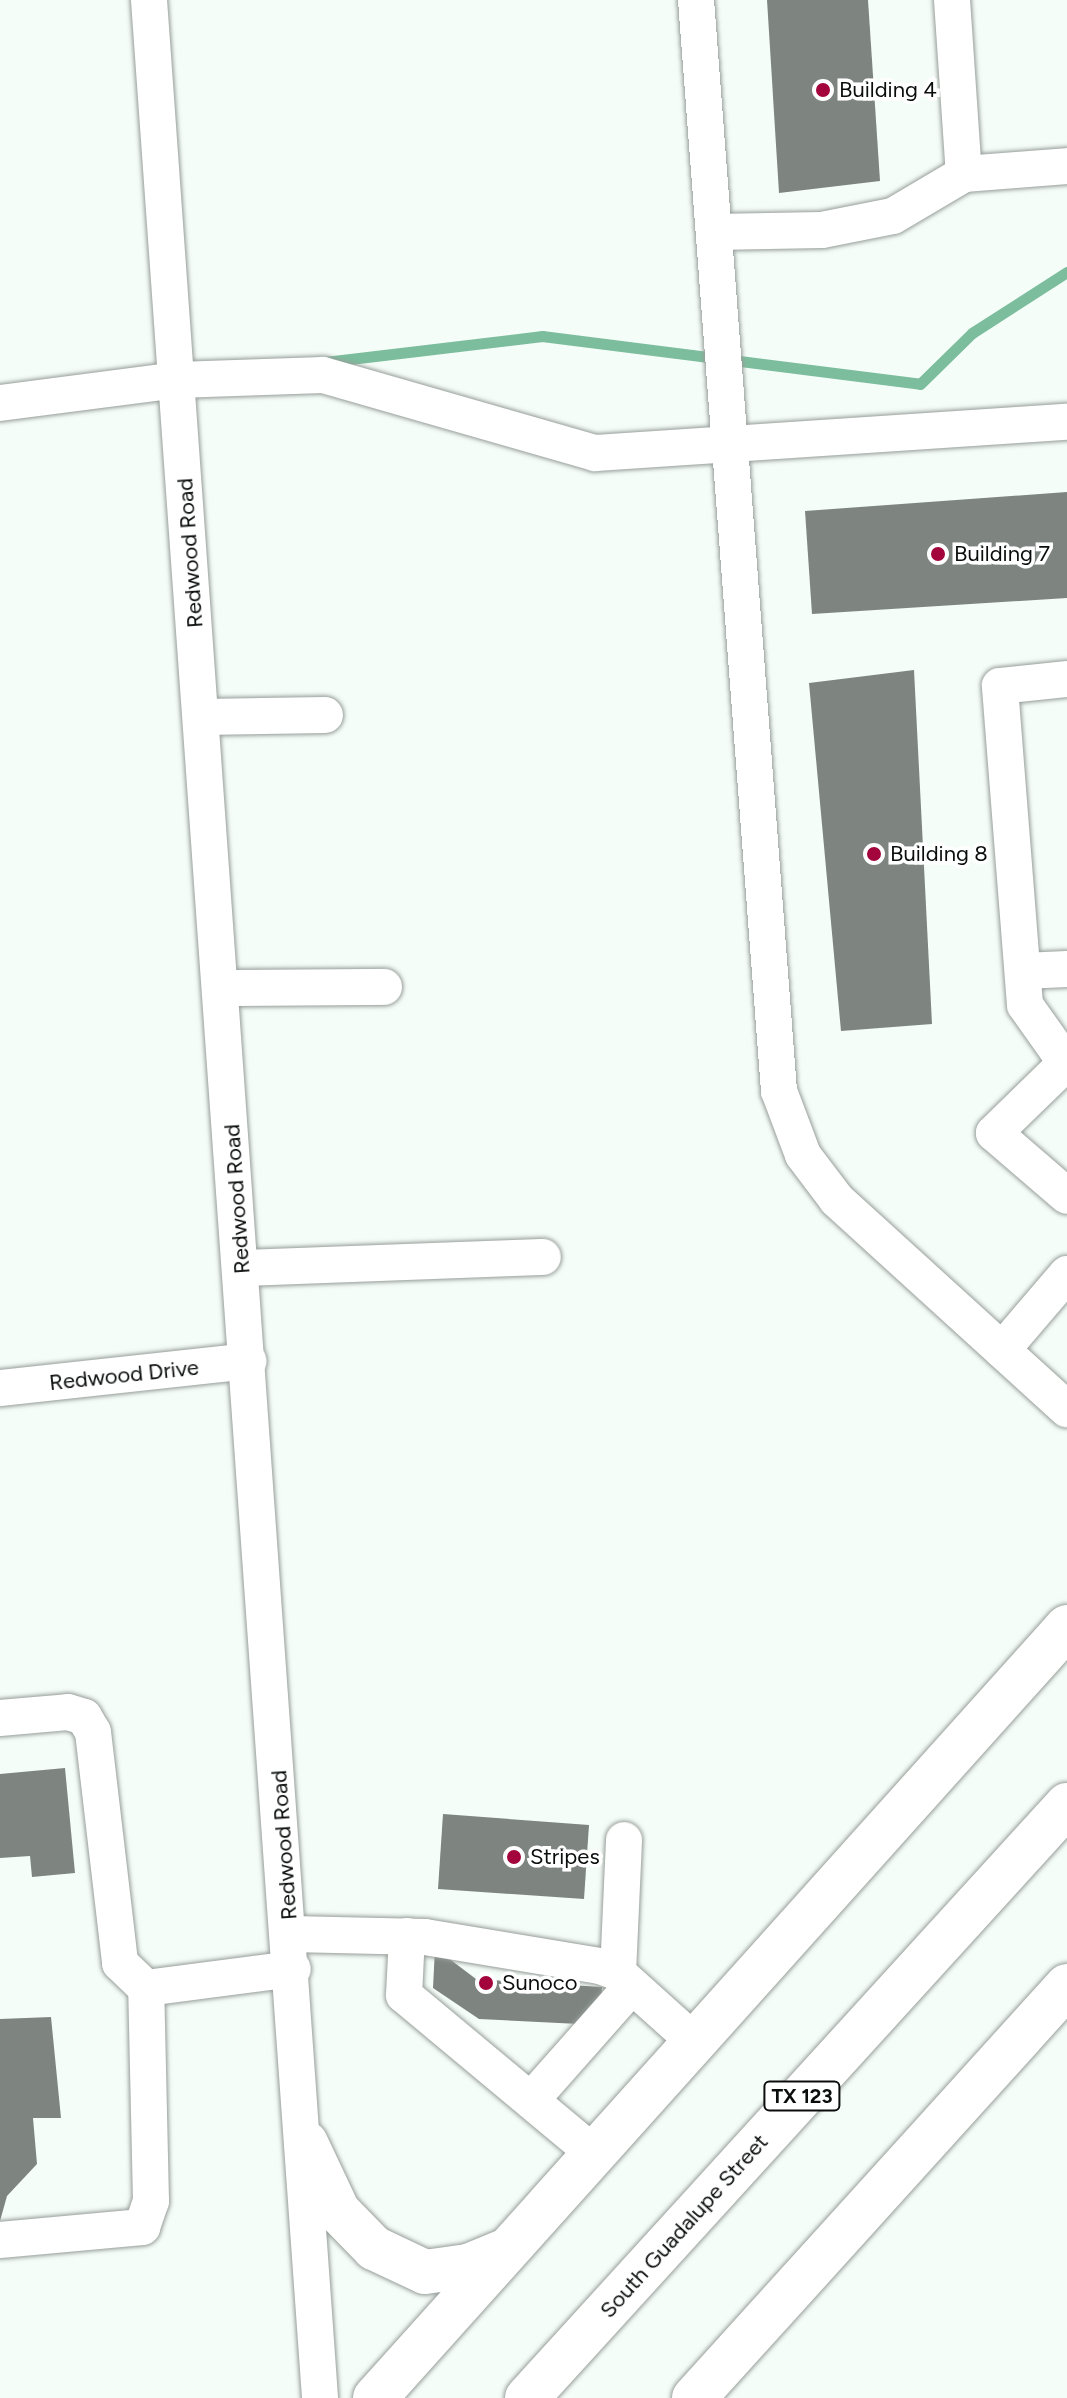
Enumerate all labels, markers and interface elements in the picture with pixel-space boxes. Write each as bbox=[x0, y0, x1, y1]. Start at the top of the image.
place label: Building 4 bbox=[839, 77, 937, 103]
marker: Building 4 bbox=[814, 81, 832, 99]
street label: Redwood Road bbox=[172, 477, 208, 629]
place label: Building 7 bbox=[954, 541, 1050, 567]
marker: Building 7 bbox=[929, 545, 947, 563]
place label: Building 8 bbox=[890, 841, 988, 867]
marker: Building 8 bbox=[865, 845, 883, 863]
street label: Redwood Road bbox=[219, 1123, 255, 1275]
street label: Redwood Drive bbox=[48, 1354, 200, 1396]
street label: Redwood Road bbox=[266, 1769, 302, 1921]
place label: Stripes bbox=[530, 1844, 600, 1870]
marker: Stripes bbox=[505, 1848, 523, 1866]
place label: Sunoco bbox=[502, 1970, 577, 1996]
marker: Sunoco bbox=[477, 1974, 495, 1992]
road number: TX 123 bbox=[762, 2080, 842, 2112]
street label: South Guadalupe Street bbox=[595, 2129, 773, 2323]

